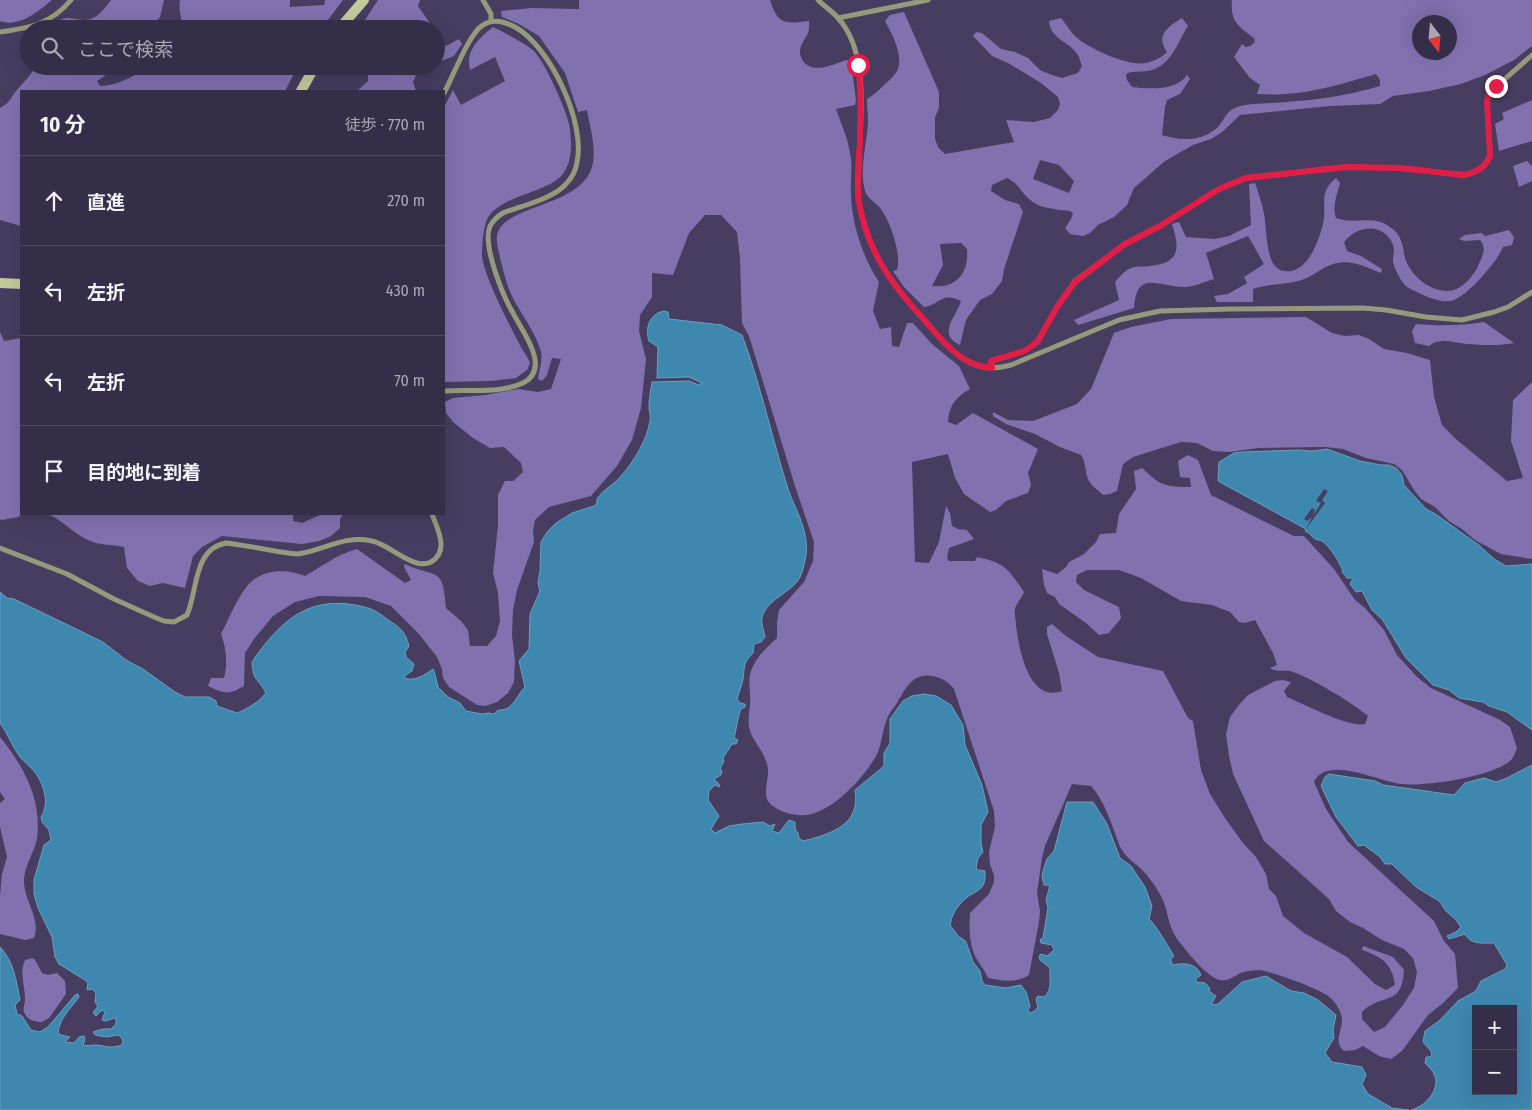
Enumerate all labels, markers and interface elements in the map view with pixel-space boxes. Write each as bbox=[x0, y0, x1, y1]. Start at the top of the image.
north arrow bbox=[1412, 15, 1457, 60]
search box bbox=[20, 20, 445, 75]
icon: search bbox=[38, 34, 66, 62]
text: ここで検索 bbox=[78, 38, 173, 61]
route start bbox=[847, 54, 870, 77]
route end bbox=[1485, 75, 1508, 98]
text: 10 分 bbox=[40, 112, 86, 138]
text: 徒歩 · 770 m bbox=[345, 115, 425, 134]
icon: ahead bbox=[40, 187, 68, 215]
text: 直進 bbox=[87, 191, 125, 214]
text: 270 m bbox=[387, 191, 425, 210]
icon: left bbox=[40, 277, 68, 305]
text: 左折 bbox=[87, 281, 125, 304]
text: 430 m bbox=[386, 281, 425, 300]
icon: left bbox=[40, 367, 68, 395]
text: 左折 bbox=[87, 371, 125, 394]
text: 70 m bbox=[394, 371, 425, 390]
icon: arrive bbox=[40, 457, 68, 485]
text: 目的地に到着 bbox=[87, 461, 201, 484]
map controls bbox=[1472, 1005, 1517, 1095]
button: + bbox=[1472, 1005, 1517, 1050]
button: − bbox=[1472, 1050, 1517, 1095]

